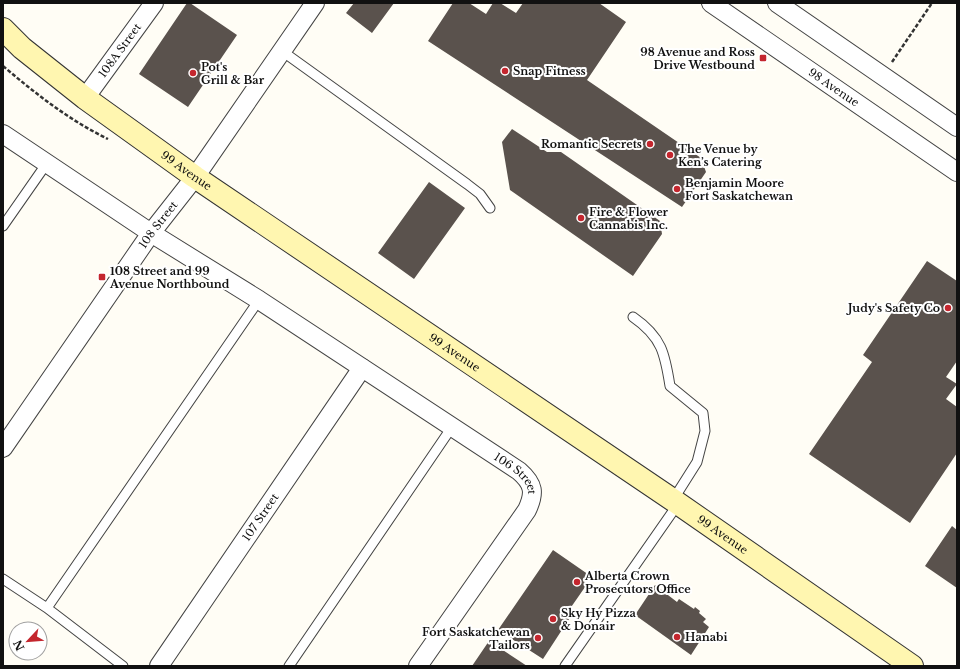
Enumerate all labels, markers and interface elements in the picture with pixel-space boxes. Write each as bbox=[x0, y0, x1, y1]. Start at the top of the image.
street label: 108A Street bbox=[95, 20, 145, 80]
place label: 98 Avenue and Ross Drive Westbound bbox=[640, 45, 755, 72]
marker: 98 Avenue and Ross Drive Westbound bbox=[758, 53, 768, 63]
place label: Pot's Grill & Bar bbox=[201, 60, 265, 87]
place label: Snap Fitness bbox=[513, 64, 586, 78]
street label: 98 Avenue bbox=[806, 65, 862, 110]
marker: Snap Fitness bbox=[500, 66, 510, 76]
marker: Pot's Grill & Bar bbox=[188, 68, 198, 78]
place label: Romantic Secrets bbox=[541, 137, 642, 151]
marker: Romantic Secrets bbox=[645, 139, 655, 149]
place label: The Venue by Ken’s Catering bbox=[678, 142, 762, 169]
street label: 99 Avenue bbox=[158, 148, 214, 193]
marker: The Venue by Ken’s Catering bbox=[665, 150, 675, 160]
place label: Benjamin Moore Fort Saskatchewan bbox=[685, 176, 793, 203]
marker: Benjamin Moore Fort Saskatchewan bbox=[672, 184, 682, 194]
street label: 108 Street bbox=[136, 197, 181, 251]
place label: Fire & Flower Cannabis Inc. bbox=[589, 205, 669, 232]
marker: Fire & Flower Cannabis Inc. bbox=[576, 213, 586, 223]
place label: 108 Street and 99 Avenue Northbound bbox=[109, 264, 230, 291]
marker: 108 Street and 99 Avenue Northbound bbox=[97, 272, 107, 282]
place label: Judy's Safety Co bbox=[846, 301, 940, 315]
marker: Judy's Safety Co bbox=[943, 303, 953, 313]
street label: 99 Avenue bbox=[426, 330, 483, 375]
street label: 106 Street bbox=[491, 450, 539, 495]
street label: 107 Street bbox=[239, 490, 282, 544]
street label: 99 Avenue bbox=[694, 512, 751, 557]
place label: Alberta Crown Prosecutors Office bbox=[584, 569, 691, 596]
marker: Alberta Crown Prosecutors Office bbox=[572, 577, 582, 587]
place label: Sky Hy Pizza & Donair bbox=[561, 606, 636, 633]
marker: Sky Hy Pizza & Donair bbox=[548, 614, 558, 624]
north arrow bbox=[8, 621, 48, 661]
place label: Fort Saskatchewan Tailors bbox=[422, 625, 530, 652]
place label: Hanabi bbox=[685, 630, 727, 644]
marker: Hanabi bbox=[672, 632, 682, 642]
marker: Fort Saskatchewan Tailors bbox=[533, 633, 543, 643]
text: N bbox=[10, 637, 28, 653]

